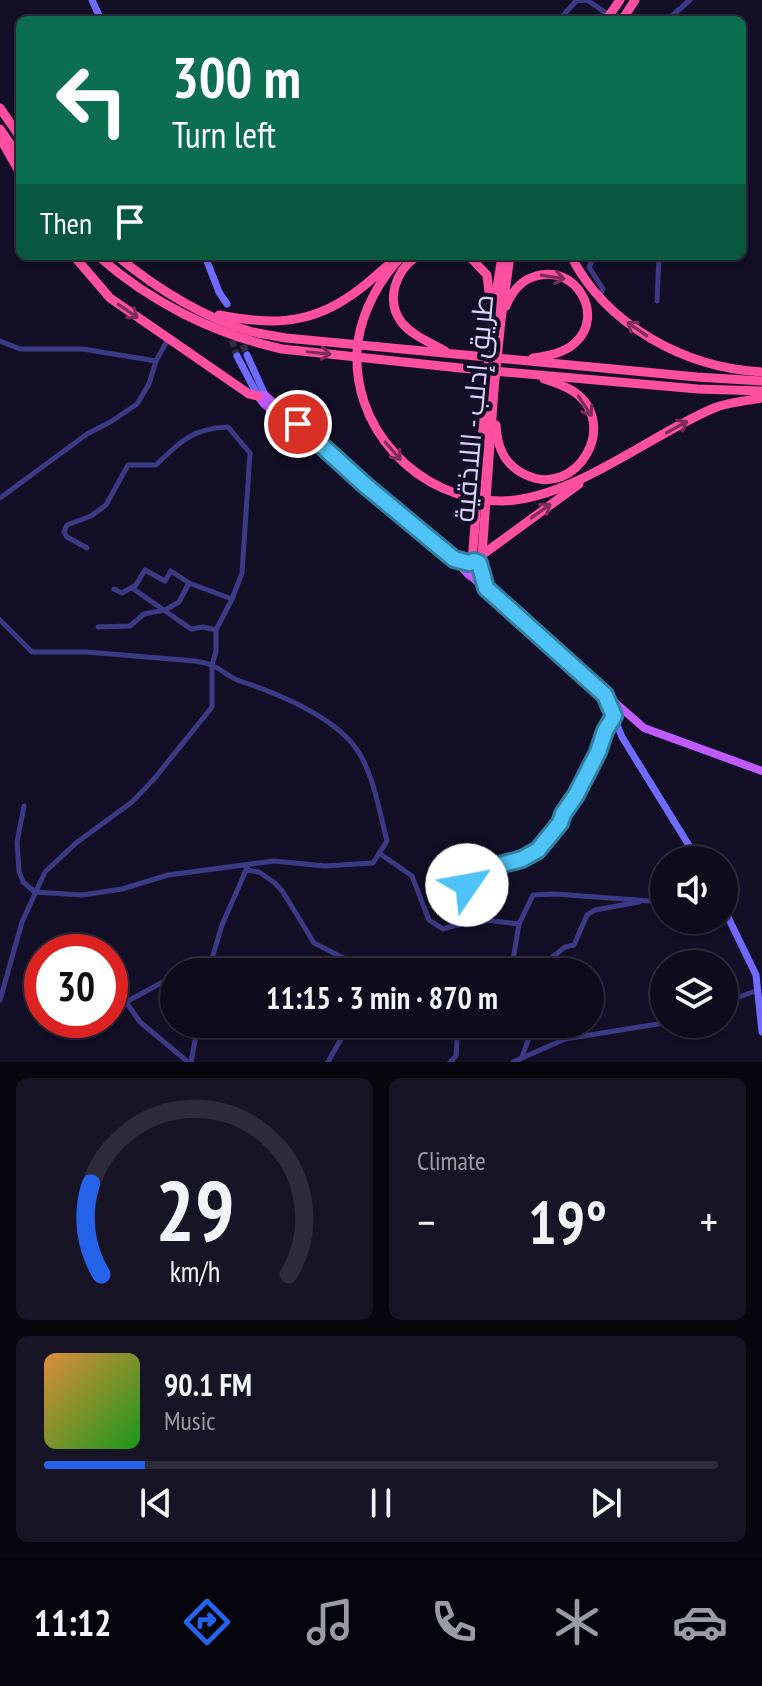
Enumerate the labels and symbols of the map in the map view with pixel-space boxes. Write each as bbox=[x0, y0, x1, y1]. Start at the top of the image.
one-way arrow bbox=[540, 270, 566, 285]
street label: طريق إدلب - اللاذقية bbox=[445, 293, 501, 523]
one-way arrow bbox=[117, 303, 139, 319]
one-way arrow bbox=[627, 321, 649, 337]
one-way arrow bbox=[305, 346, 332, 361]
pin bbox=[264, 390, 332, 458]
one-way arrow bbox=[576, 394, 593, 417]
one-way arrow bbox=[664, 418, 688, 434]
one-way arrow bbox=[384, 440, 402, 461]
one-way arrow bbox=[530, 503, 552, 519]
position arrow bbox=[425, 843, 509, 927]
speed limit sign: 30 bbox=[24, 934, 128, 1038]

